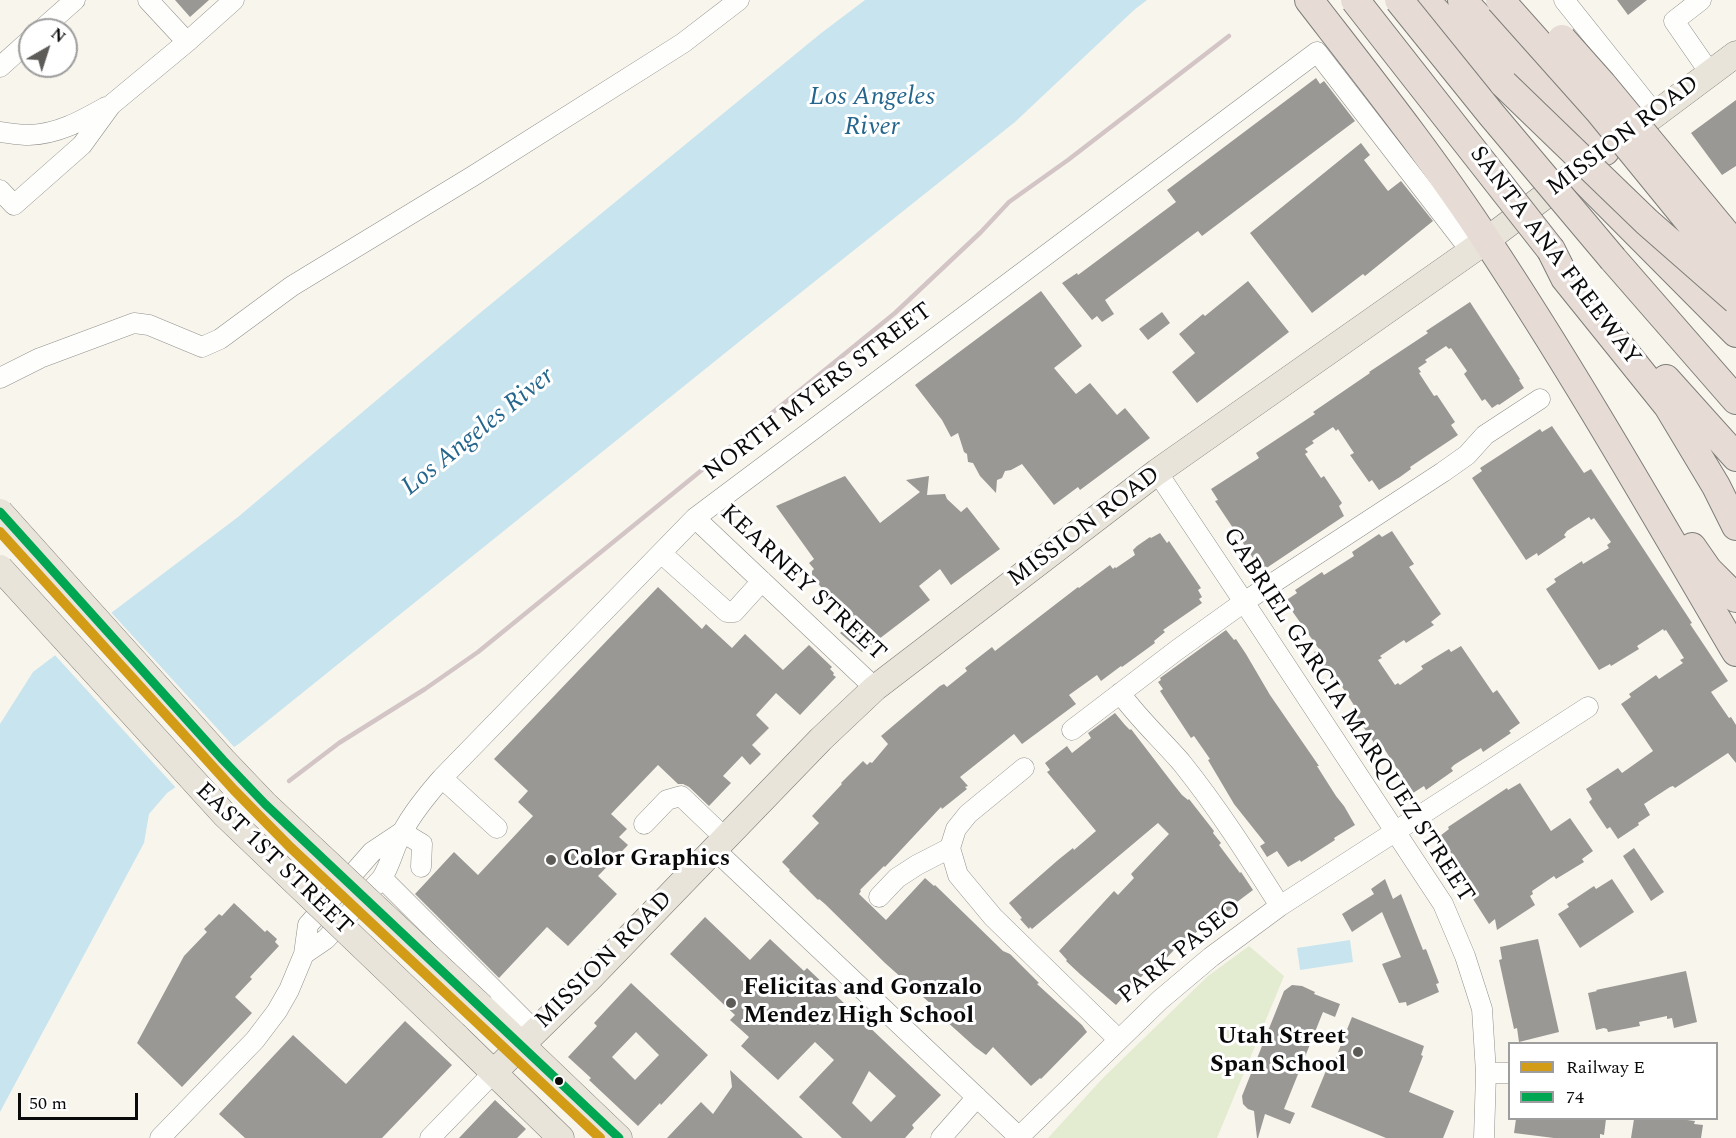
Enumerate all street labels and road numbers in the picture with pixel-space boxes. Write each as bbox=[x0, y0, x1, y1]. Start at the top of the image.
street label: MISSION ROAD bbox=[1542, 70, 1706, 204]
street label: SANTA ANA FREEWAY bbox=[1462, 142, 1646, 372]
street label: NORTH MYERS STREET bbox=[699, 298, 939, 488]
street label: MISSION ROAD bbox=[1003, 461, 1167, 595]
street label: KEARNEY STREET bbox=[713, 500, 891, 668]
street label: GABRIEL GARCIA MARQUEZ STREET bbox=[1215, 523, 1479, 909]
street label: EAST 1ST STREET bbox=[188, 777, 358, 943]
street label: MISSION ROAD bbox=[530, 886, 680, 1036]
street label: PARK PASEO bbox=[1114, 895, 1248, 1011]

